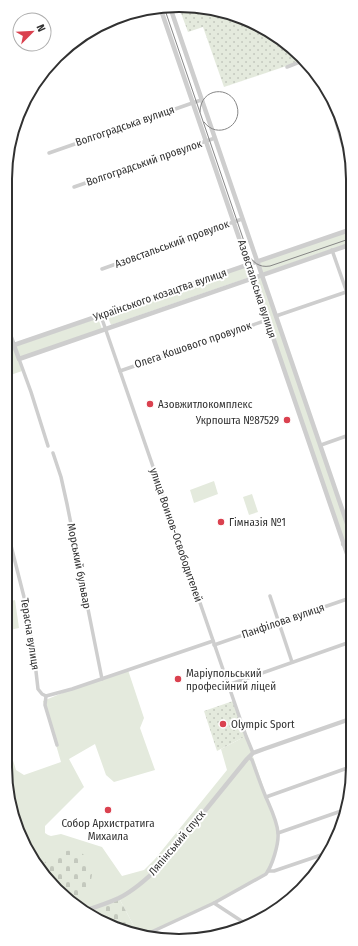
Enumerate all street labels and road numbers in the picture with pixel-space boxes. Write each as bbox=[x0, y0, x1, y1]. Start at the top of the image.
street label: Волгоградська вулиця bbox=[74, 103, 176, 149]
street label: Волгоградський провулок bbox=[84, 137, 204, 189]
street label: Азовстальський провулок bbox=[113, 217, 232, 271]
street label: Азовстальська вулиця bbox=[235, 238, 279, 340]
street label: Українського козацтва вулиця bbox=[91, 266, 228, 324]
street label: Олега Кошового провулок bbox=[133, 319, 254, 371]
street label: улица Воинов-Освободителей bbox=[147, 466, 205, 604]
street label: Морський бульвар bbox=[64, 522, 94, 610]
street label: Терасна вулиця bbox=[18, 597, 42, 671]
street label: Панфілова вулиця bbox=[240, 601, 326, 641]
street label: Ляпінський спуск bbox=[146, 807, 209, 878]

